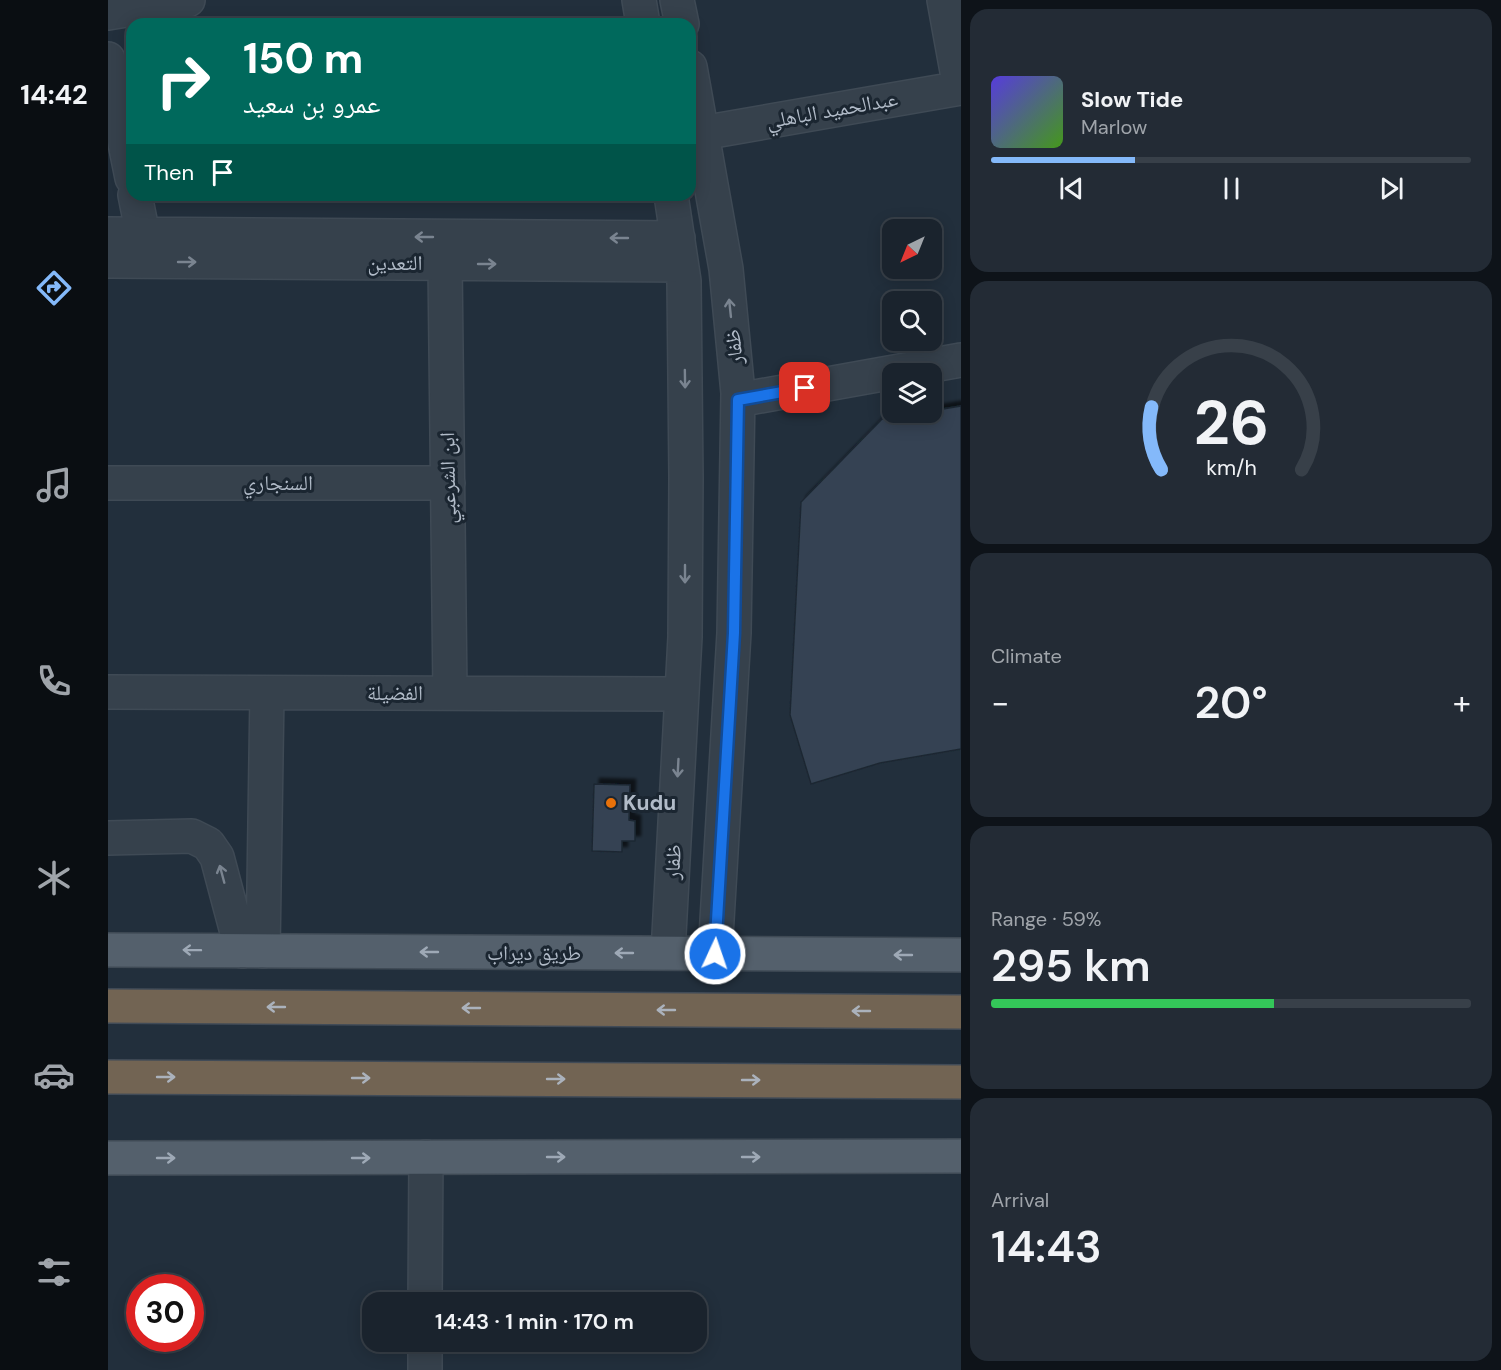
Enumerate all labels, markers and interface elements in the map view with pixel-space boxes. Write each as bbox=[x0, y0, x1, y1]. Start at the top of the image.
text: 150 m bbox=[243, 31, 363, 86]
icon: right bbox=[144, 42, 222, 120]
text: 14:42 bbox=[20, 77, 88, 112]
street label: عبدالحميد الباهلي bbox=[764, 85, 901, 138]
text: Slow Tide bbox=[1081, 85, 1183, 114]
text: عمرو بن سعيد bbox=[243, 86, 380, 121]
text: Marlow bbox=[1081, 114, 1147, 140]
icon: arrive bbox=[206, 156, 239, 189]
text: Then bbox=[144, 158, 194, 187]
icon: previous bbox=[1055, 172, 1088, 205]
icon: pause bbox=[1215, 172, 1248, 205]
icon: next bbox=[1375, 172, 1408, 205]
north arrow bbox=[882, 219, 942, 279]
map controls bbox=[882, 219, 942, 423]
one-way arrow bbox=[415, 231, 435, 242]
one-way arrow bbox=[610, 232, 630, 244]
street label: التعدين bbox=[367, 249, 423, 277]
one-way arrow bbox=[177, 256, 197, 268]
one-way arrow bbox=[477, 258, 497, 270]
icon: directions bbox=[33, 267, 75, 309]
button: search bbox=[882, 291, 942, 351]
one-way arrow bbox=[724, 299, 735, 319]
street label: ظفار bbox=[718, 328, 750, 367]
pin bbox=[779, 362, 830, 413]
button: layers bbox=[882, 363, 942, 423]
one-way arrow bbox=[679, 368, 691, 388]
icon: arrive bbox=[788, 371, 821, 404]
text: 26 bbox=[1193, 382, 1269, 463]
street label: ابن الشرعبي bbox=[433, 432, 465, 524]
text: km/h bbox=[1206, 454, 1256, 482]
icon: music bbox=[33, 464, 75, 506]
street label: السنجاري bbox=[243, 469, 313, 499]
one-way arrow bbox=[679, 563, 691, 583]
text: Climate bbox=[991, 643, 1062, 669]
icon: phone bbox=[33, 660, 75, 702]
text: 20° bbox=[1194, 673, 1268, 732]
street label: الفضيلة bbox=[367, 679, 423, 707]
text: − bbox=[991, 681, 1009, 724]
text: + bbox=[1453, 681, 1471, 724]
one-way arrow bbox=[672, 758, 683, 778]
place label: Kudu bbox=[623, 789, 676, 817]
marker: Kudu bbox=[604, 796, 618, 810]
street label: ظفار bbox=[658, 844, 688, 881]
icon: climate bbox=[33, 857, 75, 899]
one-way arrow bbox=[215, 865, 227, 884]
text: Range · 59% bbox=[991, 906, 1102, 932]
position arrow bbox=[683, 922, 747, 986]
text: 295 km bbox=[991, 936, 1151, 995]
street label: طريق ديراب bbox=[487, 939, 581, 967]
one-way arrow bbox=[182, 944, 202, 956]
one-way arrow bbox=[419, 946, 439, 958]
one-way arrow bbox=[614, 947, 634, 959]
one-way arrow bbox=[893, 949, 913, 960]
one-way arrow bbox=[266, 1001, 286, 1013]
one-way arrow bbox=[461, 1003, 481, 1014]
one-way arrow bbox=[656, 1004, 676, 1016]
one-way arrow bbox=[851, 1005, 871, 1017]
icon: car bbox=[33, 1054, 75, 1096]
one-way arrow bbox=[156, 1071, 176, 1083]
one-way arrow bbox=[351, 1072, 371, 1084]
one-way arrow bbox=[546, 1073, 566, 1085]
one-way arrow bbox=[741, 1074, 761, 1086]
one-way arrow bbox=[546, 1151, 566, 1163]
one-way arrow bbox=[741, 1151, 761, 1163]
one-way arrow bbox=[156, 1152, 176, 1164]
one-way arrow bbox=[351, 1152, 371, 1164]
text: Arrival bbox=[991, 1187, 1049, 1213]
text: 14:43 bbox=[991, 1217, 1102, 1276]
icon: filters bbox=[33, 1251, 75, 1293]
speed limit sign: 30 bbox=[126, 1274, 204, 1352]
text: 14:43 · 1 min · 170 m bbox=[435, 1307, 634, 1336]

